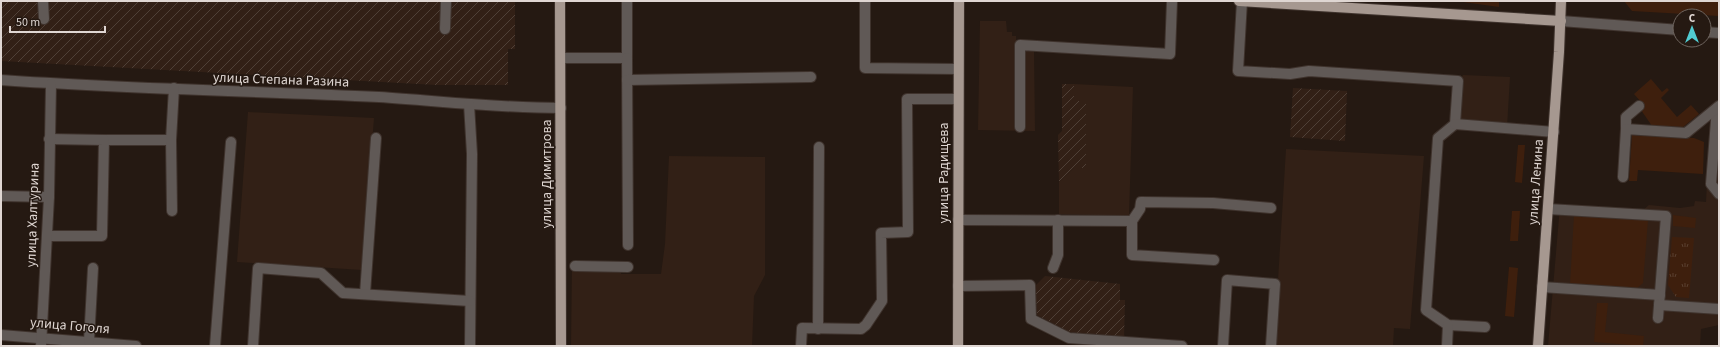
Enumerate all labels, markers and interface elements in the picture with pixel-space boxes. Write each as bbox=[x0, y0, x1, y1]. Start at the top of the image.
scale bar bbox=[10, 8, 105, 34]
north arrow bbox=[1672, 8, 1712, 48]
text: С bbox=[1689, 11, 1696, 26]
text: 50 m bbox=[16, 14, 40, 31]
street label: улица Степана Разина bbox=[212, 68, 350, 92]
street label: улица Димитрова bbox=[537, 119, 557, 229]
street label: улица Радищева bbox=[934, 122, 954, 224]
street label: улица Ленина bbox=[1523, 138, 1549, 226]
street label: улица Халтурина bbox=[21, 162, 45, 268]
street label: улица Гоголя bbox=[29, 313, 111, 339]

